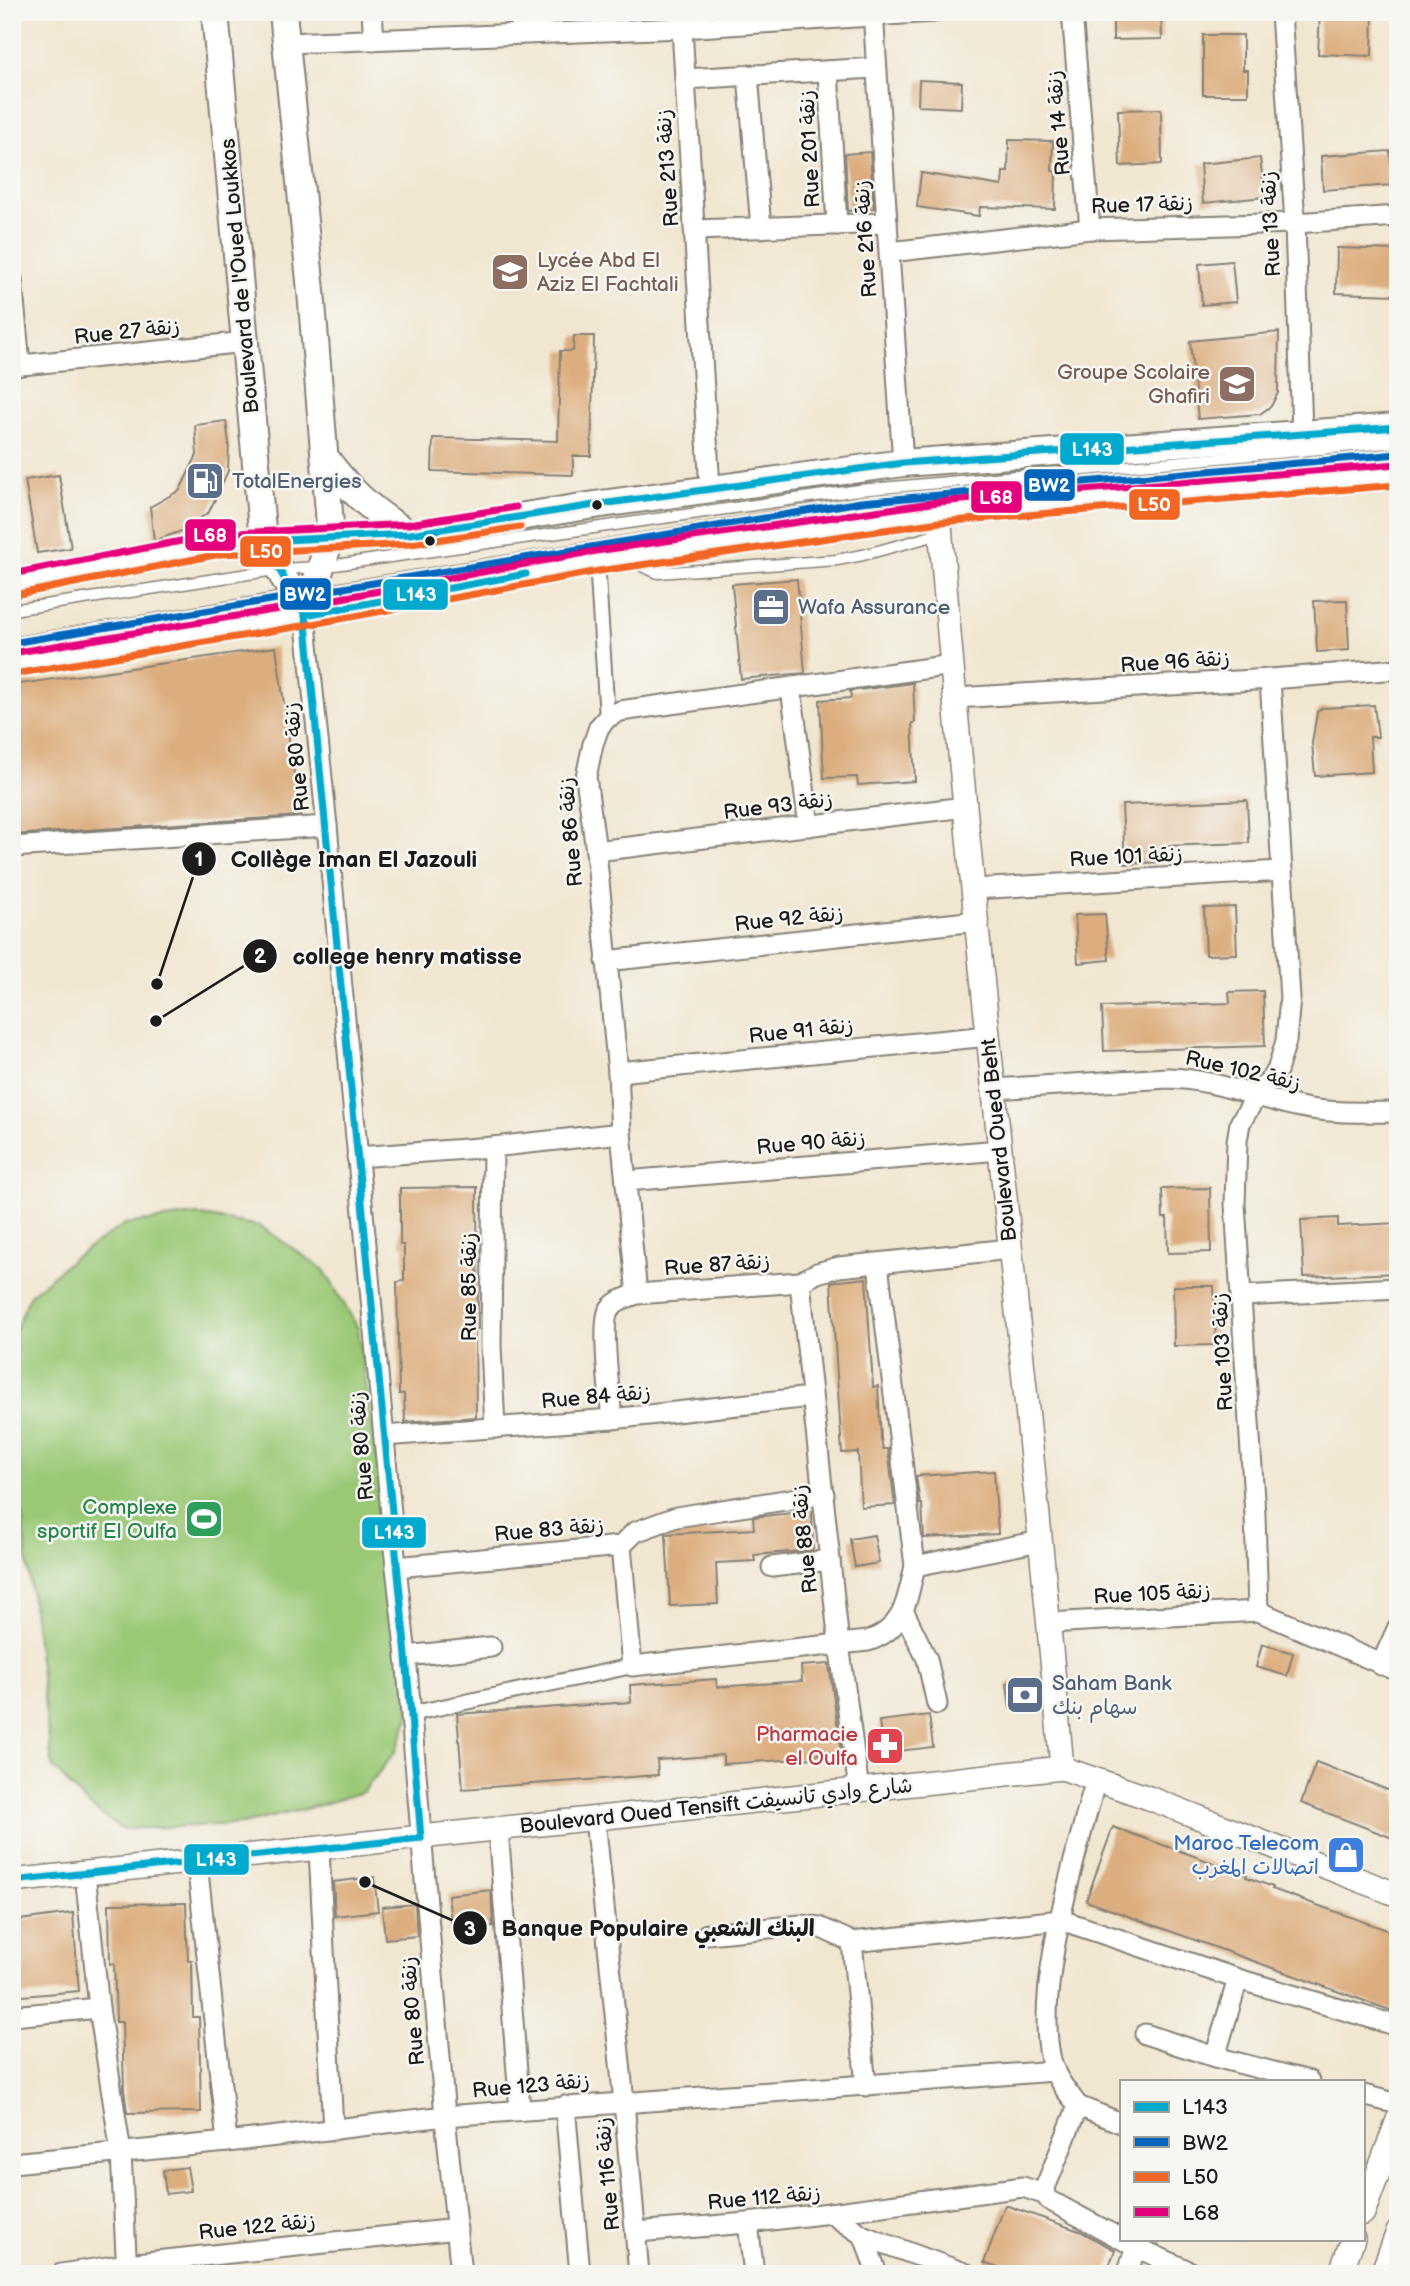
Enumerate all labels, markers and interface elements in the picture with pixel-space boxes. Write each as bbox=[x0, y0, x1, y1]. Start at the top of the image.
street label: Rue 14 زنقة bbox=[1042, 69, 1076, 177]
street label: Rue 201 زنقة bbox=[794, 90, 826, 208]
street label: Rue 213 زنقة bbox=[651, 108, 685, 228]
street label: Boulevard de l'Oued Loukkos bbox=[216, 137, 264, 415]
street label: Rue 13 زنقة bbox=[1256, 170, 1286, 278]
street label: Rue 216 زنقة bbox=[849, 179, 883, 299]
street label: Rue 17 زنقة bbox=[1091, 191, 1193, 219]
place label: Lycée Abd El Aziz El Fachtali bbox=[537, 248, 679, 297]
school or university icon: Lycée Abd El Aziz El Fachtali bbox=[489, 251, 531, 293]
street label: Rue 27 زنقة bbox=[73, 314, 181, 350]
place label: Groupe Scolaire Ghafiri bbox=[1057, 360, 1210, 409]
school or university icon: Groupe Scolaire Ghafiri bbox=[1216, 363, 1258, 405]
line badge: L143 bbox=[1059, 432, 1125, 466]
text: L143 bbox=[1071, 439, 1113, 462]
fuel station icon: TotalEnergies bbox=[184, 460, 226, 502]
line badge: BW2 bbox=[1023, 468, 1076, 502]
place label: TotalEnergies bbox=[232, 469, 362, 494]
text: BW2 bbox=[1028, 475, 1071, 498]
line badge: L68 bbox=[970, 480, 1023, 514]
text: L68 bbox=[979, 487, 1013, 510]
line badge: L50 bbox=[1128, 488, 1181, 521]
text: L50 bbox=[1137, 494, 1171, 517]
unlabelled marker bbox=[590, 498, 604, 512]
line badge: L68 bbox=[184, 518, 237, 552]
text: L68 bbox=[193, 525, 227, 548]
unlabelled marker bbox=[423, 534, 437, 548]
line badge: L50 bbox=[239, 535, 292, 568]
text: L50 bbox=[249, 541, 283, 564]
line badge: BW2 bbox=[279, 577, 332, 611]
line badge: L143 bbox=[382, 578, 449, 611]
text: BW2 bbox=[284, 584, 327, 607]
text: L143 bbox=[395, 584, 437, 607]
office icon: Wafa Assurance bbox=[750, 586, 792, 628]
place label: Wafa Assurance bbox=[798, 595, 950, 620]
street label: Rue 96 زنقة bbox=[1119, 646, 1231, 678]
street label: Rue 80 زنقة bbox=[279, 701, 315, 813]
street label: Rue 86 زنقة bbox=[554, 776, 588, 888]
street label: Rue 93 زنقة bbox=[722, 787, 834, 825]
callout: Collège Iman El Jazouli bbox=[182, 837, 491, 881]
street label: Rue 101 زنقة bbox=[1069, 842, 1183, 872]
text: Collège Iman El Jazouli bbox=[231, 846, 477, 874]
text: 1 bbox=[195, 847, 203, 872]
street label: Rue 92 زنقة bbox=[733, 901, 845, 937]
callout: college henry matisse bbox=[243, 934, 536, 978]
text: college henry matisse bbox=[292, 943, 522, 971]
text: 2 bbox=[254, 944, 267, 969]
street label: Rue 91 زنقة bbox=[747, 1013, 855, 1049]
street label: Boulevard Oued Beht bbox=[976, 1037, 1022, 1243]
street label: Rue 102 زنقة bbox=[1183, 1046, 1303, 1096]
street label: Rue 90 زنقة bbox=[755, 1126, 867, 1160]
street label: Rue 85 زنقة bbox=[457, 1232, 482, 1342]
street label: Rue 87 زنقة bbox=[663, 1249, 771, 1281]
street label: Rue 103 زنقة bbox=[1207, 1292, 1239, 1412]
street label: Rue 84 زنقة bbox=[540, 1380, 652, 1414]
street label: Rue 80 زنقة bbox=[345, 1390, 379, 1502]
street label: Rue 88 زنقة bbox=[787, 1483, 823, 1595]
place label: Complexe sportif El Oulfa bbox=[37, 1495, 177, 1544]
sports icon: Complexe sportif El Oulfa bbox=[183, 1498, 225, 1540]
street label: Rue 83 زنقة bbox=[493, 1513, 605, 1547]
line badge: L143 bbox=[361, 1516, 427, 1549]
text: L143 bbox=[373, 1522, 415, 1545]
street label: Rue 105 زنقة bbox=[1093, 1578, 1211, 1610]
place label: Saham Bank سهام بنك bbox=[1052, 1671, 1172, 1723]
bank icon: Saham Bank سهام بنك bbox=[1004, 1674, 1046, 1716]
place label: Pharmacie el Oulfa bbox=[756, 1722, 858, 1771]
pharmacy icon: Pharmacie el Oulfa bbox=[864, 1725, 906, 1767]
street label: Boulevard Oued Tensift شارع وادي تانسيفت bbox=[518, 1773, 914, 1841]
place label: Maroc Telecom اتصالات المغرب bbox=[1173, 1831, 1319, 1880]
shop icon: Maroc Telecom اتصالات المغرب bbox=[1325, 1834, 1367, 1876]
line badge: L143 bbox=[183, 1843, 250, 1876]
text: L143 bbox=[195, 1849, 237, 1872]
callout: Banque Populaire البنك الشعبي bbox=[452, 1906, 829, 1950]
text: Banque Populaire البنك الشعبي bbox=[501, 1915, 815, 1949]
text: 3 bbox=[464, 1917, 476, 1942]
street label: Rue 80 زنقة bbox=[396, 1955, 430, 2067]
street label: Rue 123 زنقة bbox=[471, 2068, 591, 2104]
legend bbox=[1120, 2080, 1364, 2240]
text: L143 bbox=[1182, 2095, 1228, 2120]
street label: Rue 116 زنقة bbox=[591, 2116, 625, 2232]
text: BW2 bbox=[1182, 2131, 1229, 2156]
text: L50 bbox=[1182, 2165, 1218, 2190]
street label: Rue 112 زنقة bbox=[706, 2181, 822, 2215]
text: L68 bbox=[1182, 2201, 1219, 2226]
street label: Rue 122 زنقة bbox=[197, 2208, 317, 2246]

